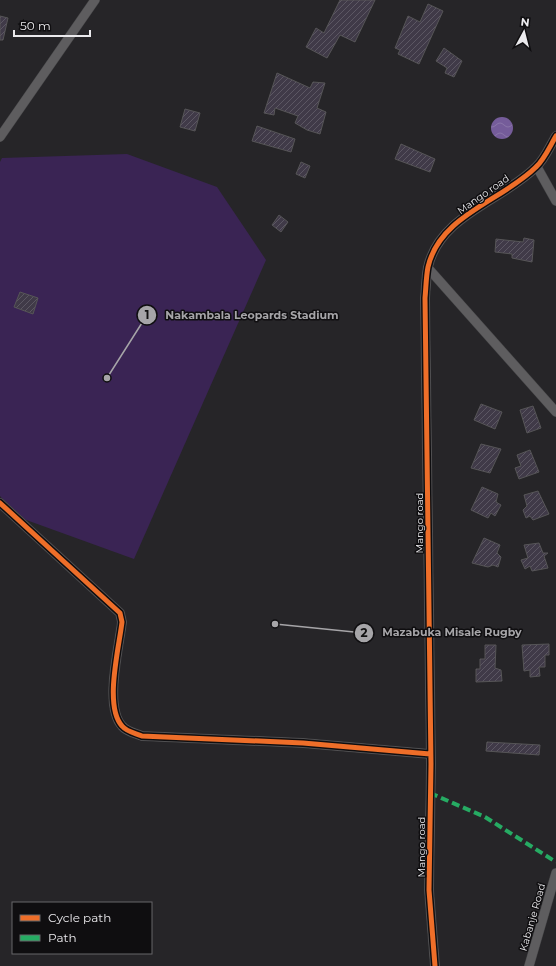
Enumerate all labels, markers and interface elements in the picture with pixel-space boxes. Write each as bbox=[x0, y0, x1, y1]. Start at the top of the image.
scale bar bbox=[14, 12, 90, 38]
north arrow bbox=[504, 12, 544, 52]
text: N bbox=[520, 15, 530, 30]
text: 50 m bbox=[20, 18, 51, 33]
street label: Mango road bbox=[455, 172, 512, 217]
callout: Nakambala Leopards Stadium bbox=[137, 304, 347, 327]
text: 1 bbox=[145, 307, 149, 322]
text: Nakambala Leopards Stadium bbox=[165, 308, 339, 322]
street label: Mango road bbox=[413, 493, 426, 553]
callout: Mazabuka Misale Rugby bbox=[354, 621, 529, 644]
text: 2 bbox=[360, 625, 368, 640]
text: Mazabuka Misale Rugby bbox=[382, 625, 522, 639]
street label: Mango road bbox=[415, 817, 428, 877]
street label: Kabanje Road bbox=[517, 882, 548, 952]
legend bbox=[12, 902, 152, 954]
text: Cycle path bbox=[48, 910, 111, 925]
text: Path bbox=[48, 930, 77, 945]

